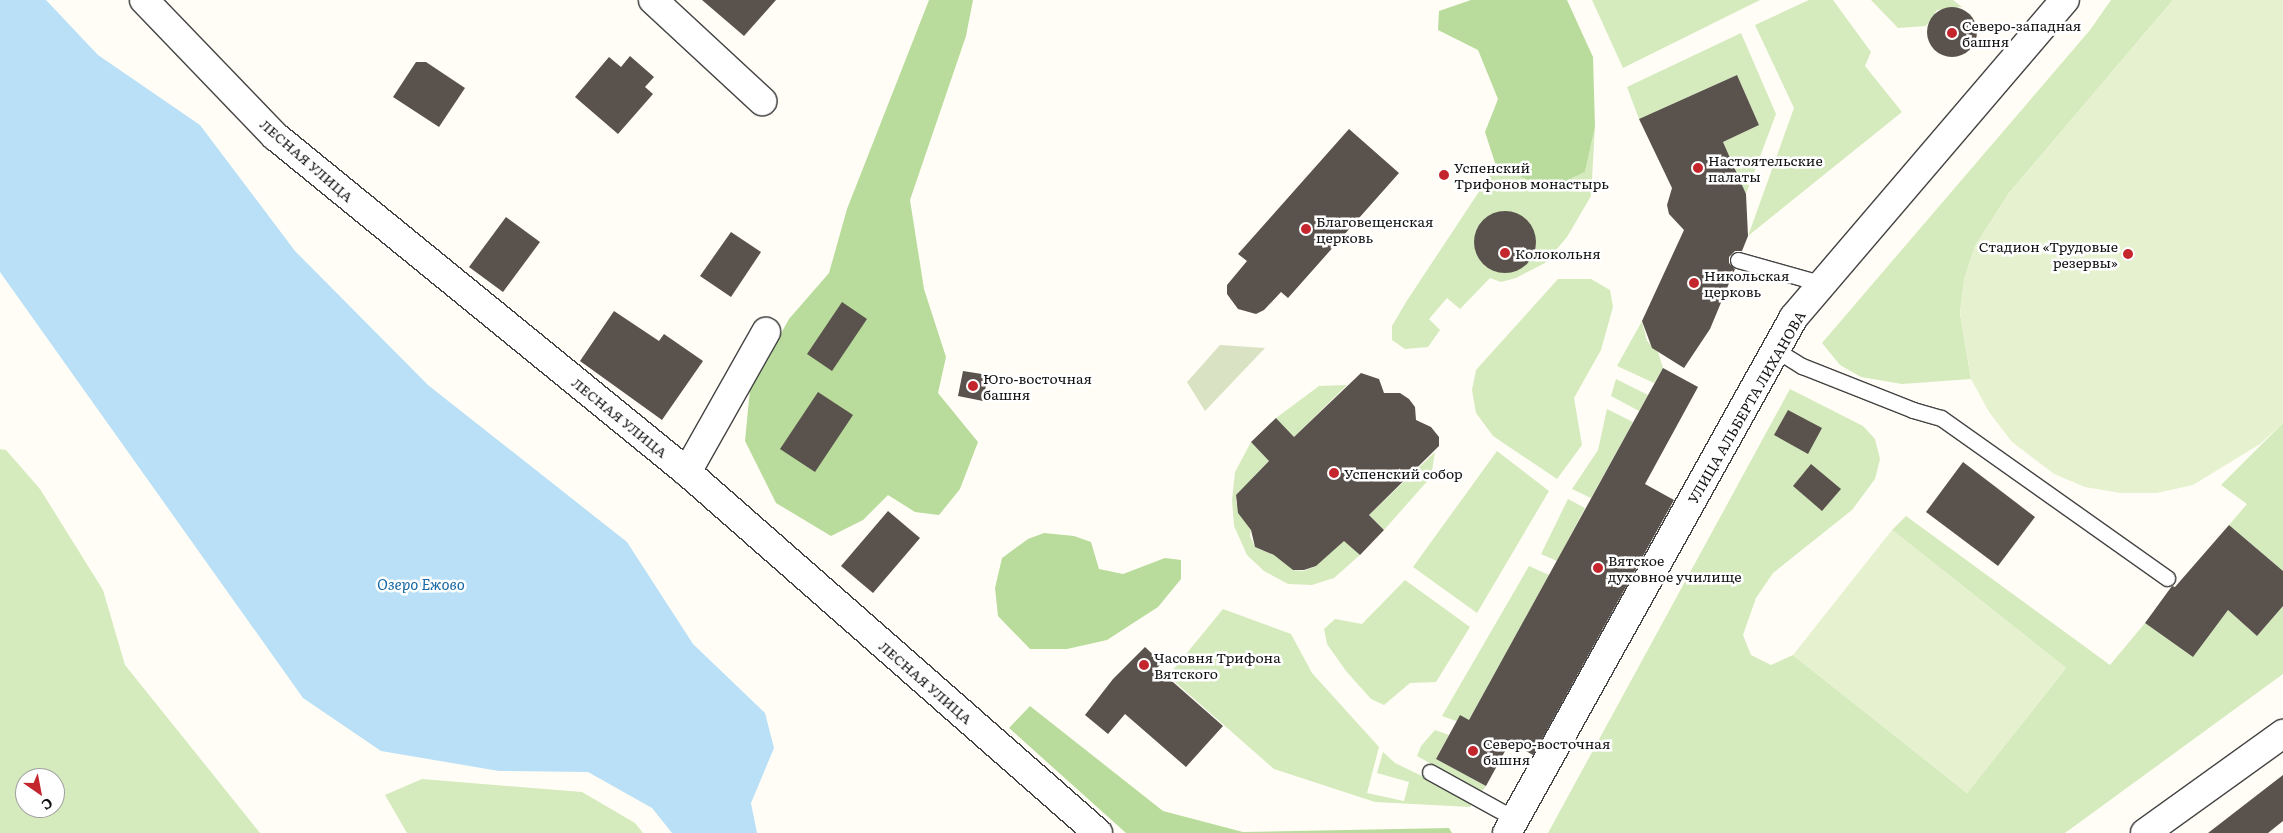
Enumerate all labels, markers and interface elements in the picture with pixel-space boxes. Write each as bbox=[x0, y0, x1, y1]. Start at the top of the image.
place label: Северо-западная башня bbox=[1962, 17, 2081, 49]
marker: Северо-западная башня bbox=[1946, 27, 1958, 39]
street label: ЛЕСНАЯ УЛИЦА bbox=[257, 115, 357, 205]
place label: Настоятельские палаты bbox=[1708, 152, 1823, 184]
place label: Успенский Трифонов монастырь bbox=[1454, 159, 1609, 192]
marker: Настоятельские палаты bbox=[1692, 162, 1704, 174]
marker: Успенский Трифонов монастырь bbox=[1438, 169, 1450, 181]
place label: Благовещенская церковь bbox=[1316, 213, 1433, 246]
marker: Благовещенская церковь bbox=[1300, 223, 1312, 235]
place label: Стадион «Трудовые резервы» bbox=[1979, 238, 2118, 270]
place label: Колокольня bbox=[1515, 245, 1601, 261]
marker: Колокольня bbox=[1499, 247, 1511, 259]
marker: Стадион «Трудовые резервы» bbox=[2122, 248, 2134, 260]
place label: Никольская церковь bbox=[1704, 267, 1789, 300]
marker: Никольская церковь bbox=[1688, 277, 1700, 289]
street label: УЛИЦА АЛЬБЕРТА ЛИХАНОВА bbox=[1684, 308, 1808, 506]
place label: Юго-восточная башня bbox=[983, 370, 1092, 402]
street label: ЛЕСНАЯ УЛИЦА bbox=[569, 373, 671, 461]
marker: Юго-восточная башня bbox=[967, 380, 979, 392]
place label: Успенский собор bbox=[1344, 465, 1463, 481]
marker: Успенский собор bbox=[1328, 467, 1340, 479]
place label: Вятское духовное училище bbox=[1608, 552, 1742, 584]
marker: Вятское духовное училище bbox=[1592, 562, 1604, 574]
water label: Озеро Ежово bbox=[377, 575, 465, 593]
street label: ЛЕСНАЯ УЛИЦА bbox=[876, 637, 976, 727]
place label: Часовня Трифона Вятского bbox=[1154, 649, 1281, 682]
marker: Часовня Трифона Вятского bbox=[1138, 659, 1150, 671]
place label: Северо-восточная башня bbox=[1483, 735, 1610, 768]
marker: Северо-восточная башня bbox=[1467, 745, 1479, 757]
north arrow bbox=[15, 768, 65, 818]
text: С bbox=[38, 794, 57, 816]

